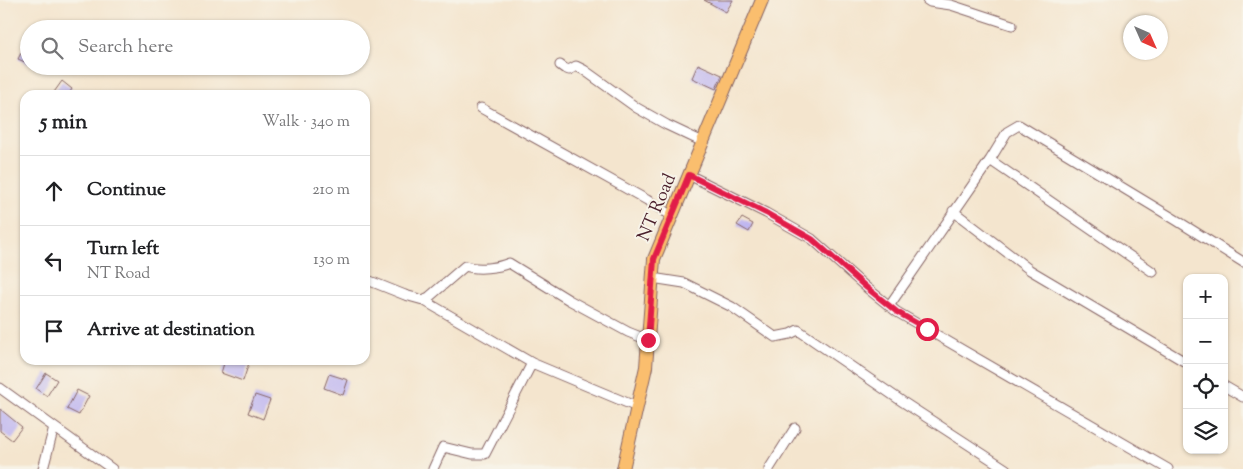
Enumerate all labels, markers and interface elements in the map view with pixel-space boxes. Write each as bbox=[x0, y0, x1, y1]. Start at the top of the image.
north arrow bbox=[1123, 15, 1168, 60]
search box bbox=[20, 20, 370, 75]
icon: search bbox=[38, 34, 66, 62]
text: Search here bbox=[78, 34, 173, 61]
text: 5 min bbox=[40, 108, 87, 138]
text: Walk · 340 m bbox=[262, 111, 350, 134]
street label: NT Road bbox=[632, 170, 684, 246]
icon: ahead bbox=[40, 177, 68, 205]
text: Continue bbox=[87, 177, 166, 204]
text: 210 m bbox=[312, 179, 350, 202]
text: Turn left bbox=[87, 236, 159, 263]
icon: left bbox=[40, 247, 68, 275]
text: 130 m bbox=[313, 249, 350, 272]
text: NT Road bbox=[87, 263, 150, 286]
map controls bbox=[1183, 274, 1228, 454]
button: + bbox=[1183, 274, 1228, 319]
icon: arrive bbox=[40, 317, 68, 345]
text: Arrive at destination bbox=[87, 317, 255, 344]
route start bbox=[916, 318, 939, 341]
button: − bbox=[1183, 319, 1228, 364]
route end bbox=[637, 329, 660, 352]
button: locate bbox=[1183, 364, 1228, 409]
button: layers bbox=[1183, 409, 1228, 454]

